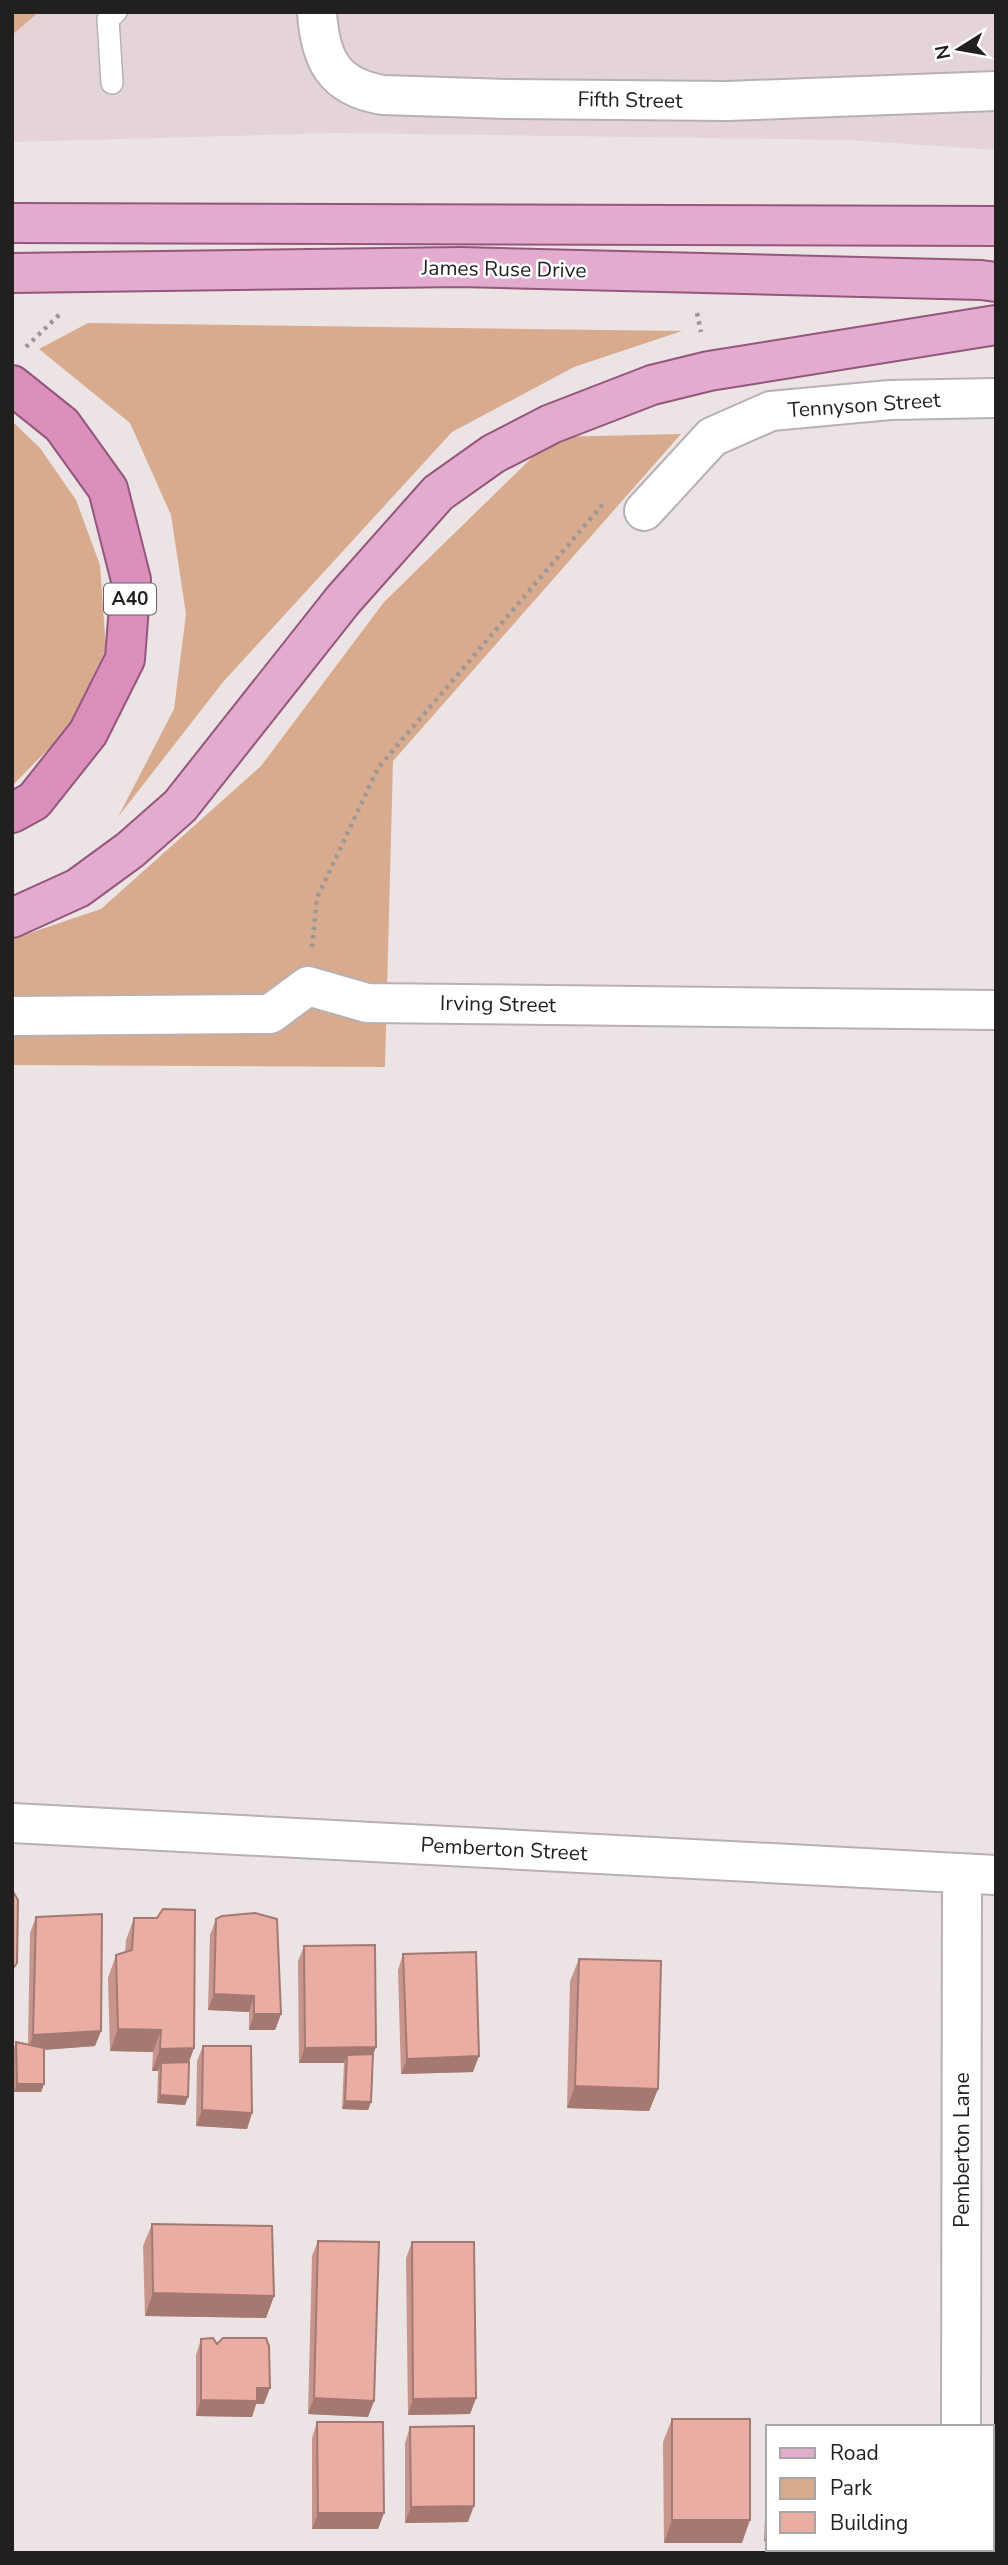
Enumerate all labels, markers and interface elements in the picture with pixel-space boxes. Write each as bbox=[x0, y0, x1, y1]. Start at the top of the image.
north arrow bbox=[924, 14, 994, 84]
text: N bbox=[929, 43, 957, 62]
street label: Fifth Street bbox=[577, 85, 683, 115]
street label: James Ruse Drive bbox=[420, 254, 587, 284]
street label: Tennyson Street bbox=[787, 386, 942, 424]
road number: A40 bbox=[104, 584, 156, 614]
street label: Irving Street bbox=[440, 989, 557, 1019]
street label: Pemberton Street bbox=[420, 1831, 589, 1867]
street label: Pemberton Lane bbox=[948, 2072, 976, 2228]
legend bbox=[766, 2425, 994, 2551]
text: Road bbox=[830, 2439, 879, 2467]
text: Park bbox=[830, 2474, 872, 2502]
text: Building bbox=[830, 2509, 908, 2537]

